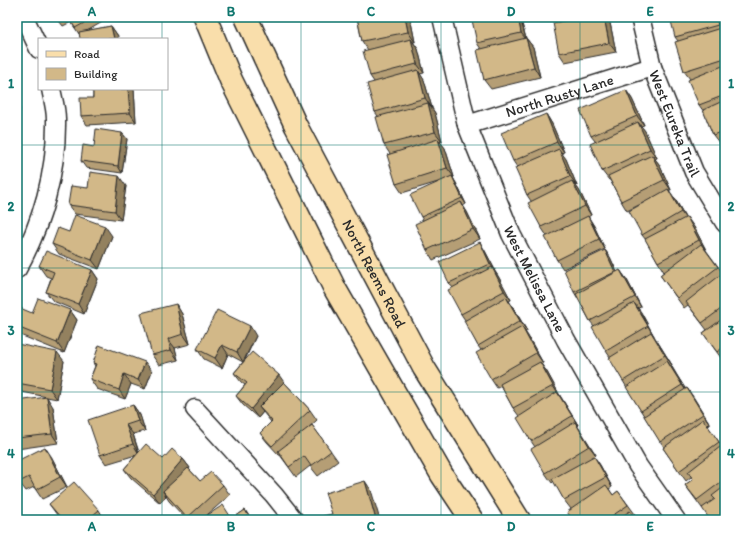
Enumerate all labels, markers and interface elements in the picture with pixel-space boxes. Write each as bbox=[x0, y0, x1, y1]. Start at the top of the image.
text: A bbox=[87, 4, 97, 19]
text: B bbox=[227, 4, 236, 19]
text: C bbox=[367, 4, 376, 19]
text: D bbox=[507, 4, 516, 19]
text: E bbox=[646, 4, 654, 19]
legend bbox=[38, 38, 168, 90]
text: Road bbox=[74, 47, 100, 61]
text: Building bbox=[74, 67, 118, 81]
street label: West Eureka Trail bbox=[645, 67, 704, 181]
street label: North Rusty Lane bbox=[503, 71, 616, 121]
text: 1 bbox=[8, 76, 14, 91]
text: 1 bbox=[728, 76, 734, 91]
text: 2 bbox=[8, 199, 15, 214]
text: 2 bbox=[728, 199, 735, 214]
street label: North Reems Road bbox=[338, 217, 410, 331]
street label: West Melissa Lane bbox=[500, 223, 569, 335]
text: 3 bbox=[7, 323, 15, 338]
text: 3 bbox=[727, 323, 735, 338]
text: 4 bbox=[7, 446, 15, 461]
text: 4 bbox=[727, 446, 735, 461]
text: A bbox=[87, 519, 97, 534]
text: B bbox=[227, 519, 236, 534]
text: C bbox=[367, 519, 376, 534]
text: D bbox=[507, 519, 516, 534]
text: E bbox=[646, 519, 654, 534]

